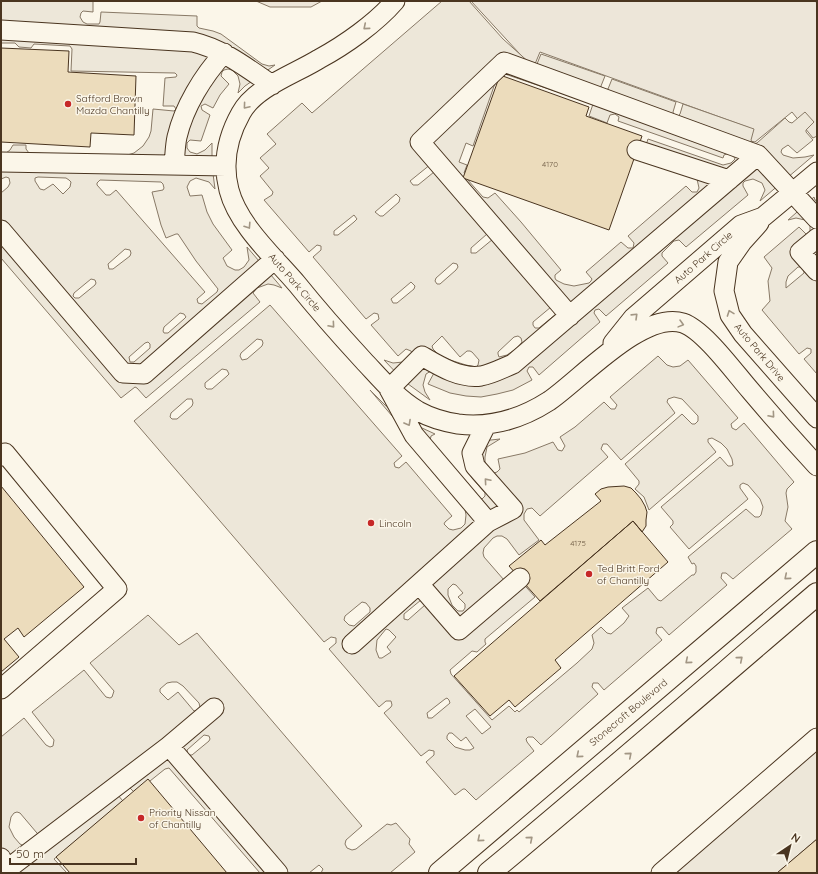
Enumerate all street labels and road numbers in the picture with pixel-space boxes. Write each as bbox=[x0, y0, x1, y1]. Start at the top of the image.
street label: Auto Park Circle bbox=[671, 228, 736, 286]
street label: Auto Park Circle bbox=[266, 250, 324, 315]
street label: Auto Park Drive bbox=[731, 321, 788, 384]
street label: Stonecroft Boulevard bbox=[587, 676, 670, 749]

